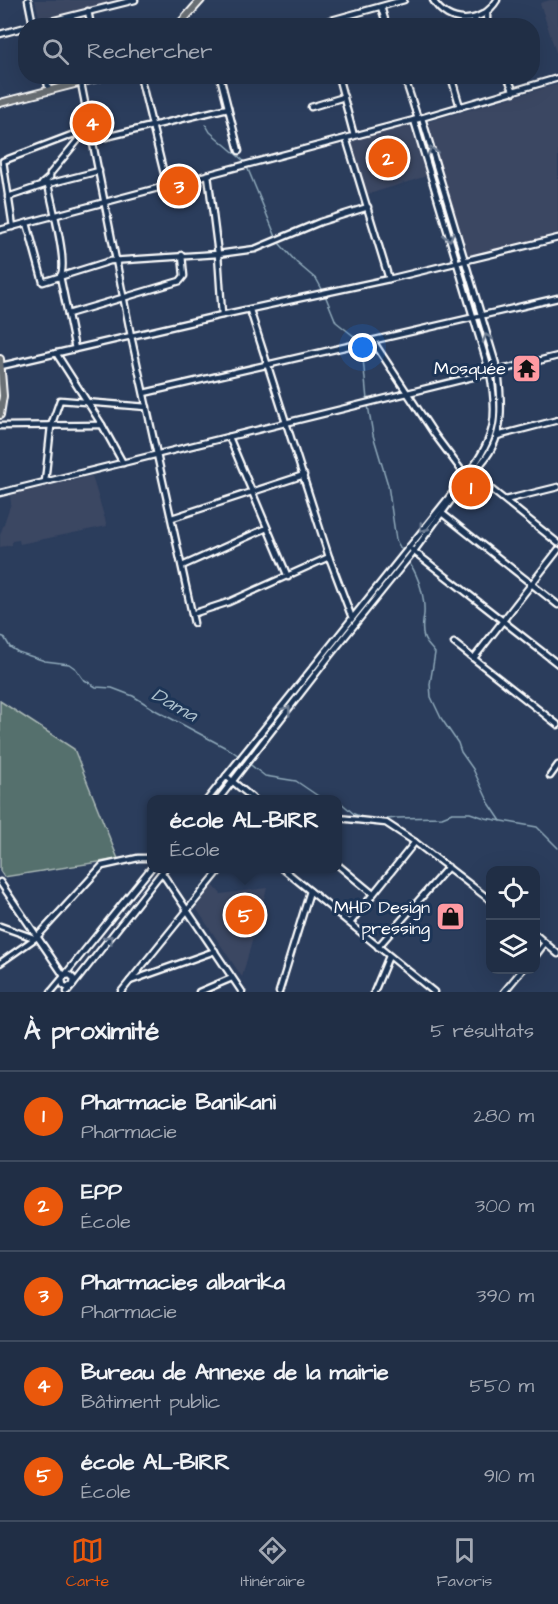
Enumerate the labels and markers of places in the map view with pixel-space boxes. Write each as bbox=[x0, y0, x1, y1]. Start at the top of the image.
pin: 4 bbox=[72, 100, 112, 146]
pin: 2 bbox=[368, 136, 408, 180]
pin: 3 bbox=[160, 164, 198, 208]
temple icon: Mosquée bbox=[511, 352, 543, 384]
place label: Mosquée bbox=[434, 356, 506, 381]
pin: 1 bbox=[452, 464, 490, 510]
pin: 5 bbox=[226, 892, 264, 938]
place label: MHD Design pressing bbox=[334, 895, 430, 942]
shop icon: MHD Design pressing bbox=[435, 901, 467, 933]

